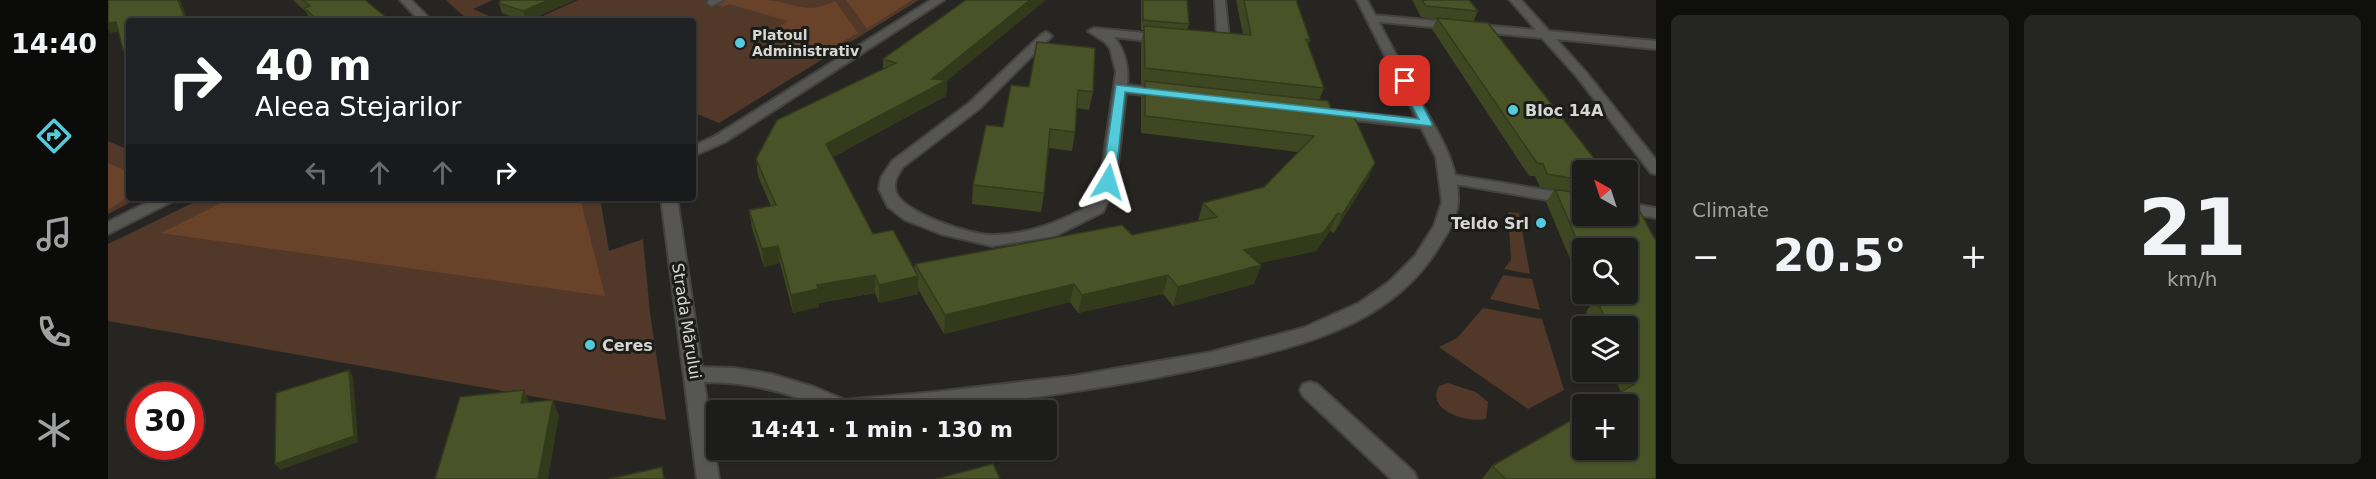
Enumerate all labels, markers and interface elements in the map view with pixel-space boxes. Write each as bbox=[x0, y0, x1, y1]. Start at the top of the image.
place label: Platoul Administrativ bbox=[752, 27, 859, 59]
text: 14:40 bbox=[11, 28, 97, 59]
marker: Platoul Administrativ bbox=[733, 36, 747, 50]
text: 40 m bbox=[255, 41, 372, 90]
icon: right bbox=[156, 42, 234, 120]
pin bbox=[1379, 55, 1430, 106]
icon: arrive bbox=[1388, 64, 1421, 97]
text: Aleea Stejarilor bbox=[255, 91, 461, 122]
place label: Bloc 14A bbox=[1525, 101, 1604, 120]
marker: Bloc 14A bbox=[1506, 103, 1520, 117]
icon: directions bbox=[33, 115, 75, 157]
position arrow bbox=[1076, 150, 1140, 214]
icon: left bbox=[300, 156, 333, 189]
icon: ahead bbox=[363, 156, 396, 189]
icon: ahead bbox=[426, 156, 459, 189]
icon: right bbox=[489, 156, 522, 189]
north arrow bbox=[1572, 160, 1638, 226]
map controls bbox=[1572, 160, 1638, 460]
text: 21 bbox=[2138, 183, 2247, 273]
text: Climate bbox=[1692, 198, 1769, 222]
icon: music bbox=[33, 213, 75, 255]
place label: Teldo Srl bbox=[1451, 214, 1529, 233]
marker: Teldo Srl bbox=[1534, 216, 1548, 230]
text: 20.5° bbox=[1773, 229, 1907, 282]
text: − bbox=[1692, 237, 1720, 276]
text: + bbox=[1960, 237, 1988, 276]
button: search bbox=[1572, 238, 1638, 304]
street label: Strada Mărului bbox=[668, 262, 705, 380]
text: km/h bbox=[2167, 267, 2217, 291]
icon: phone bbox=[33, 311, 75, 353]
button: layers bbox=[1572, 316, 1638, 382]
place label: Ceres bbox=[602, 336, 653, 355]
marker: Ceres bbox=[583, 338, 597, 352]
speed limit sign: 30 bbox=[126, 382, 204, 460]
button: + bbox=[1572, 394, 1638, 460]
icon: climate bbox=[33, 409, 75, 451]
text: 14:41 · 1 min · 130 m bbox=[750, 417, 1013, 442]

